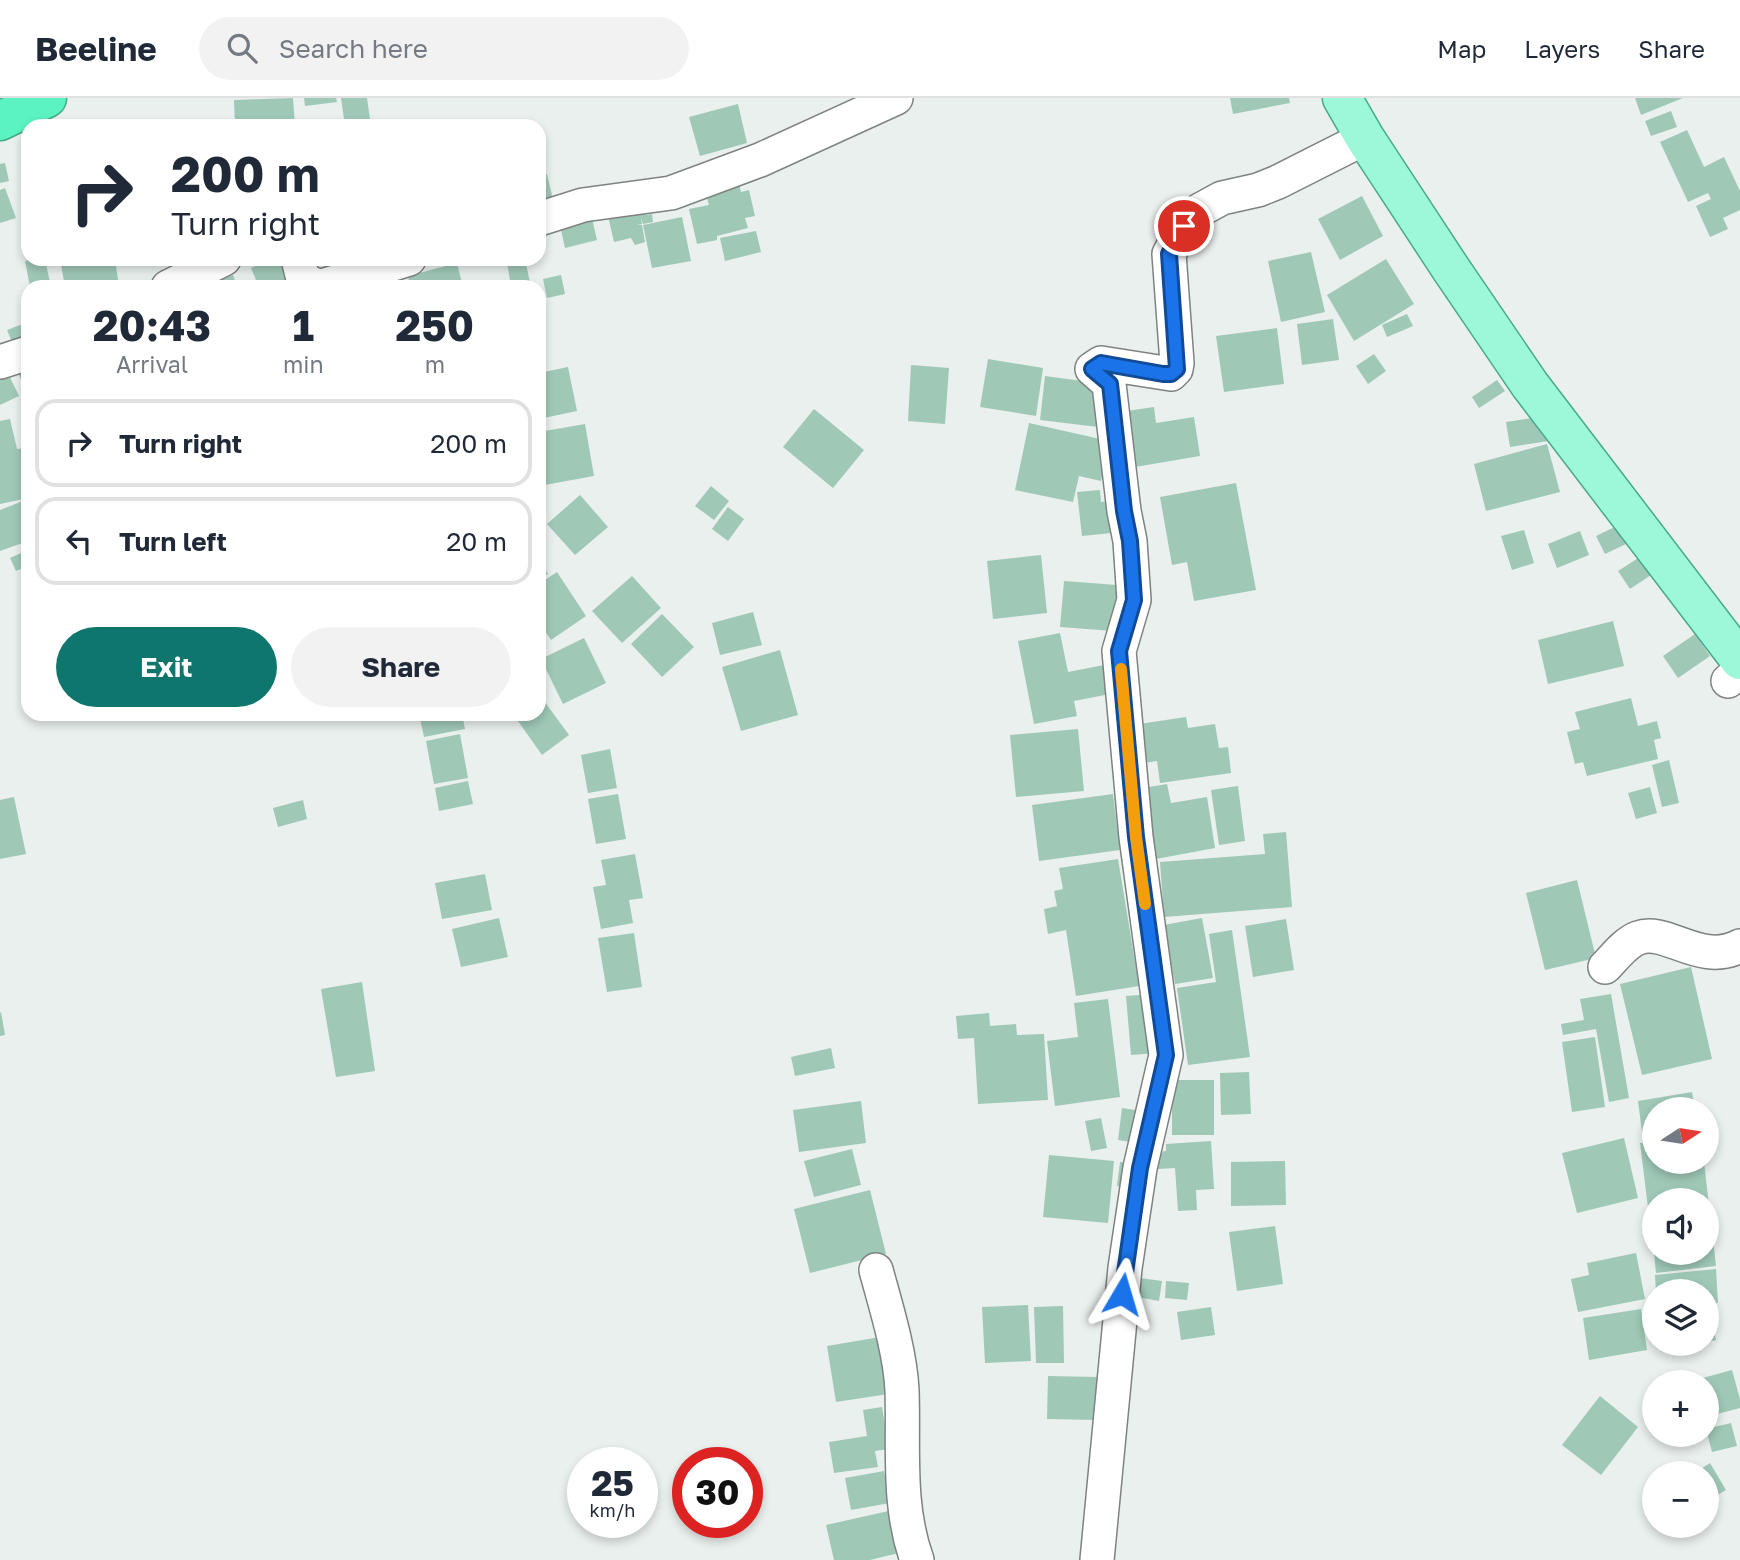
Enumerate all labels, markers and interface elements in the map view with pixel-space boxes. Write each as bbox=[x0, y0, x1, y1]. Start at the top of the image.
search box bbox=[199, 17, 689, 80]
text: Beeline bbox=[35, 29, 157, 68]
icon: search bbox=[223, 29, 261, 67]
text: Search here bbox=[279, 33, 428, 64]
text: Map bbox=[1437, 34, 1486, 63]
text: Layers bbox=[1524, 34, 1600, 63]
text: Share bbox=[1638, 34, 1705, 63]
text: 200 m bbox=[171, 144, 320, 203]
icon: right bbox=[56, 147, 147, 238]
pin bbox=[1154, 196, 1214, 256]
text: Turn right bbox=[171, 204, 320, 242]
icon: arrive bbox=[1165, 207, 1203, 245]
text: 20:43 bbox=[93, 300, 211, 350]
text: 1 bbox=[293, 300, 314, 350]
text: 250 bbox=[396, 300, 474, 350]
text: Arrival bbox=[116, 350, 188, 378]
text: min bbox=[283, 350, 324, 378]
text: m bbox=[425, 350, 445, 378]
icon: right bbox=[60, 424, 98, 462]
text: Turn right bbox=[119, 428, 242, 459]
text: 200 m bbox=[430, 428, 507, 459]
icon: left bbox=[60, 522, 98, 560]
text: Turn left bbox=[119, 526, 227, 557]
text: 20 m bbox=[446, 526, 507, 557]
button: Exit bbox=[56, 627, 277, 707]
button: Share bbox=[291, 627, 511, 707]
north arrow bbox=[1642, 1097, 1718, 1174]
map controls bbox=[1642, 1097, 1719, 1538]
button: sound bbox=[1642, 1188, 1719, 1265]
position arrow bbox=[1085, 1257, 1159, 1331]
button: layers bbox=[1642, 1279, 1719, 1356]
button: + bbox=[1642, 1370, 1719, 1447]
speed limit sign: 30 bbox=[672, 1447, 763, 1538]
button: − bbox=[1642, 1461, 1719, 1538]
text: 25 bbox=[591, 1462, 634, 1504]
text: km/h bbox=[590, 1499, 635, 1521]

